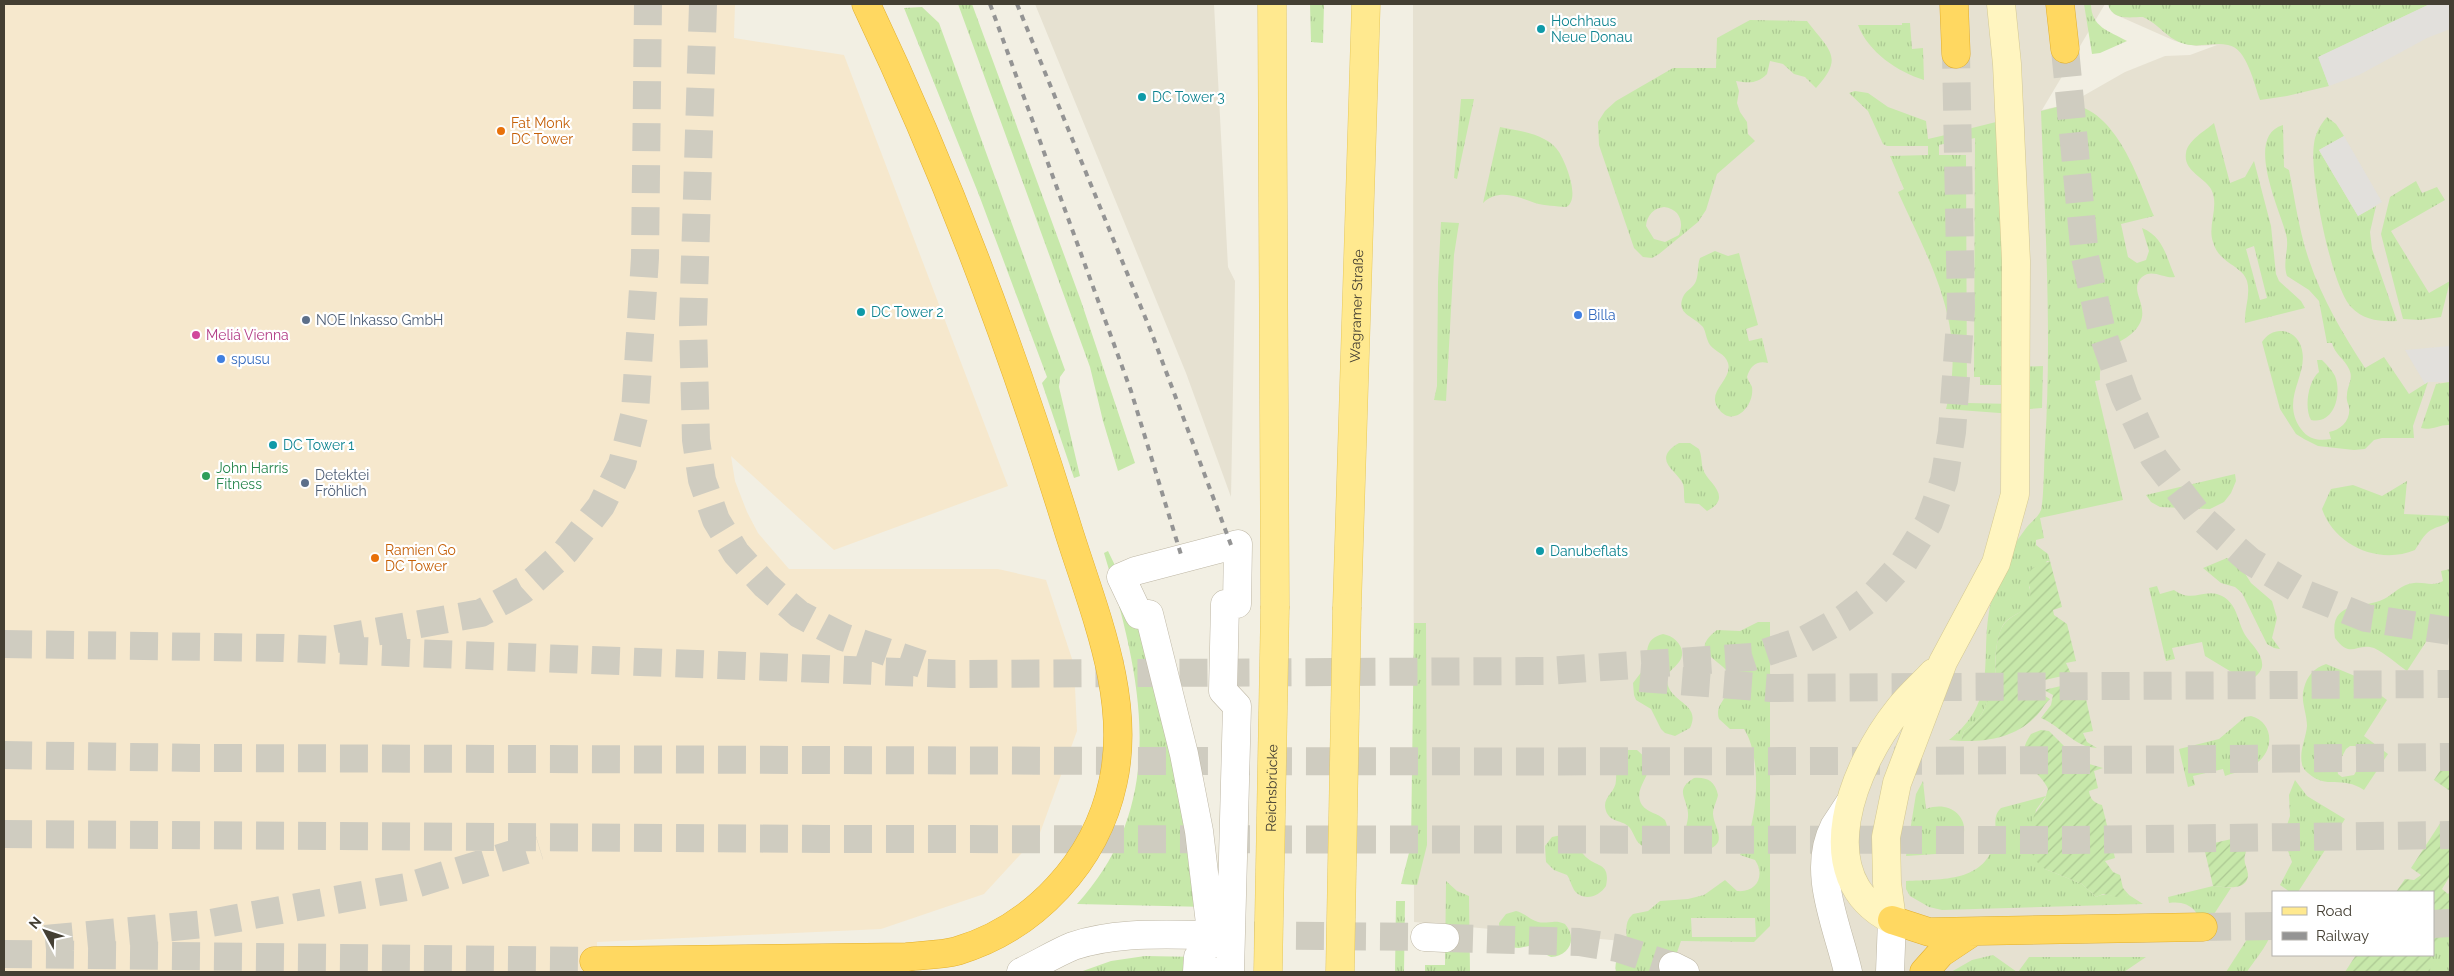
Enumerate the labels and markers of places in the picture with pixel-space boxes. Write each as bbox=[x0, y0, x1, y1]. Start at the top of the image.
place label: Hochhaus Neue Donau bbox=[1551, 13, 1632, 45]
marker: Hochhaus Neue Donau bbox=[1535, 23, 1547, 35]
place label: DC Tower 3 bbox=[1152, 89, 1225, 105]
marker: DC Tower 3 bbox=[1136, 91, 1148, 103]
place label: Fat Monk DC Tower bbox=[511, 115, 573, 147]
marker: Fat Monk DC Tower bbox=[495, 125, 507, 137]
place label: DC Tower 2 bbox=[871, 304, 944, 320]
marker: DC Tower 2 bbox=[855, 306, 867, 318]
place label: Billa bbox=[1588, 307, 1616, 323]
marker: Billa bbox=[1572, 309, 1584, 321]
place label: NOE Inkasso GmbH bbox=[316, 312, 443, 328]
marker: NOE Inkasso GmbH bbox=[300, 314, 312, 326]
place label: Meliá Vienna bbox=[206, 327, 289, 343]
marker: Meliá Vienna bbox=[190, 329, 202, 341]
place label: spusu bbox=[231, 351, 270, 367]
marker: spusu bbox=[215, 353, 227, 365]
place label: DC Tower 1 bbox=[283, 437, 354, 453]
marker: DC Tower 1 bbox=[267, 439, 279, 451]
place label: John Harris Fitness bbox=[216, 460, 289, 492]
place label: Detektei Fröhlich bbox=[315, 467, 369, 499]
marker: John Harris Fitness bbox=[200, 470, 212, 482]
marker: Detektei Fröhlich bbox=[299, 477, 311, 489]
place label: Ramien Go DC Tower bbox=[385, 542, 456, 574]
place label: Danubeflats bbox=[1550, 543, 1628, 559]
marker: Danubeflats bbox=[1534, 545, 1546, 557]
marker: Ramien Go DC Tower bbox=[369, 552, 381, 564]

